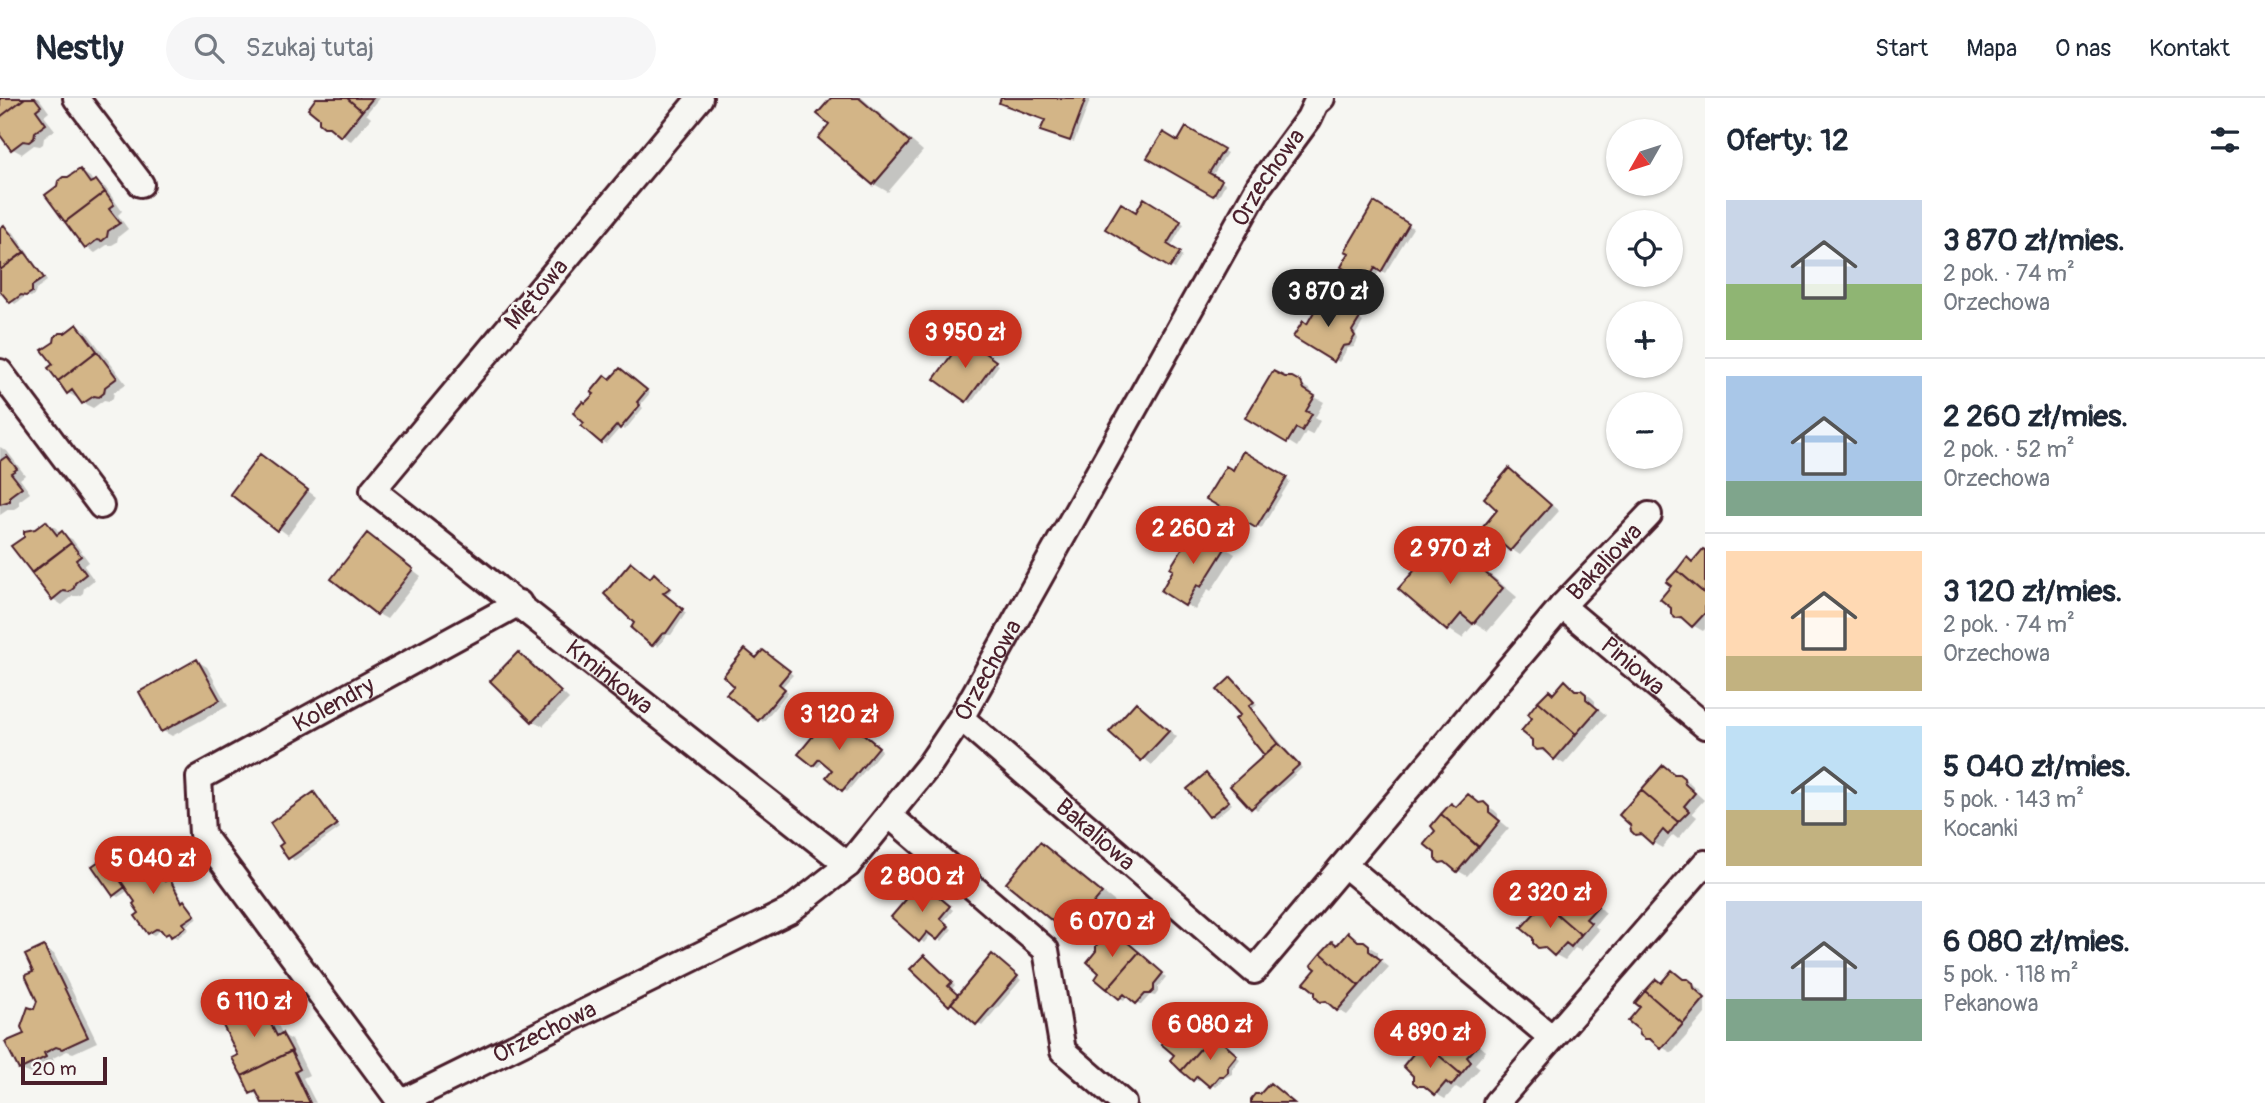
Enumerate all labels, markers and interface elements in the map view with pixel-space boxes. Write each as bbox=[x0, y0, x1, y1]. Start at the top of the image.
search box bbox=[166, 17, 656, 80]
text: Nestly bbox=[35, 28, 124, 69]
icon: search bbox=[190, 29, 228, 67]
text: Szukaj tutaj bbox=[246, 32, 374, 64]
text: Start bbox=[1875, 34, 1928, 63]
text: Mapa bbox=[1966, 34, 2017, 63]
text: O nas bbox=[2055, 34, 2111, 63]
text: Kontakt bbox=[2149, 34, 2230, 63]
north arrow bbox=[1606, 119, 1684, 196]
map controls bbox=[1606, 119, 1683, 469]
icon: filters bbox=[2206, 121, 2244, 159]
text: Oferty: 12 bbox=[1726, 122, 1849, 159]
street label: Orzechowa bbox=[1225, 123, 1311, 232]
button: locate bbox=[1606, 210, 1683, 287]
text: 3 870 zł/mies. bbox=[1943, 222, 2125, 259]
icon: home bbox=[1782, 228, 1866, 312]
street label: Miętowa bbox=[498, 253, 575, 336]
text: 2 pok. · 74 m² bbox=[1943, 259, 2075, 288]
pin: 3 870 zł bbox=[1256, 270, 1400, 329]
text: 3 870 zł bbox=[1288, 277, 1368, 306]
text: Orzechowa bbox=[1943, 288, 2050, 317]
button: + bbox=[1606, 301, 1683, 378]
pin: 3 950 zł bbox=[893, 310, 1037, 370]
text: 3 950 zł bbox=[925, 318, 1005, 347]
button: − bbox=[1606, 392, 1683, 469]
text: 2 260 zł/mies. bbox=[1943, 398, 2128, 435]
icon: home bbox=[1782, 404, 1866, 488]
text: 2 pok. · 52 m² bbox=[1943, 435, 2075, 464]
text: Orzechowa bbox=[1943, 464, 2050, 493]
pin: 2 260 zł bbox=[1121, 506, 1265, 566]
text: 2 260 zł bbox=[1152, 514, 1234, 543]
street label: Bakaliowa bbox=[1561, 517, 1648, 607]
pin: 2 970 zł bbox=[1378, 526, 1522, 586]
text: 2 970 zł bbox=[1410, 534, 1490, 563]
text: 3 120 zł/mies. bbox=[1943, 573, 2122, 610]
icon: home bbox=[1782, 579, 1866, 663]
text: 2 pok. · 74 m² bbox=[1943, 610, 2075, 639]
street label: Orzechowa bbox=[948, 615, 1028, 726]
street label: Piniowa bbox=[1595, 631, 1671, 701]
street label: Kminkowa bbox=[560, 634, 659, 721]
text: Orzechowa bbox=[1943, 639, 2050, 668]
street label: Kolendry bbox=[288, 671, 380, 739]
pin: 3 120 zł bbox=[767, 692, 911, 752]
text: 3 120 zł bbox=[800, 700, 878, 729]
text: 5 040 zł/mies. bbox=[1943, 748, 2131, 785]
icon: home bbox=[1782, 754, 1866, 838]
text: 5 pok. · 143 m² bbox=[1943, 785, 2084, 814]
street label: Bakaliowa bbox=[1050, 792, 1141, 877]
text: Kocanki bbox=[1943, 814, 2018, 843]
pin: 5 040 zł bbox=[81, 836, 225, 896]
text: 5 040 zł bbox=[111, 844, 195, 873]
pin: 2 800 zł bbox=[850, 854, 994, 914]
text: 2 800 zł bbox=[880, 862, 964, 891]
pin: 2 320 zł bbox=[1478, 870, 1622, 930]
text: 2 320 zł bbox=[1509, 878, 1591, 907]
pin: 6 070 zł bbox=[1040, 900, 1184, 959]
text: 6 070 zł bbox=[1070, 907, 1154, 936]
text: 6 080 zł/mies. bbox=[1943, 923, 2130, 960]
icon: home bbox=[1782, 929, 1866, 1013]
text: 5 pok. · 118 m² bbox=[1943, 960, 2079, 989]
pin: 6 110 zł bbox=[182, 979, 326, 1039]
text: 6 110 zł bbox=[217, 987, 291, 1016]
text: Pekanowa bbox=[1943, 989, 2038, 1018]
street label: Orzechowa bbox=[488, 994, 601, 1070]
pin: 6 080 zł bbox=[1138, 1002, 1282, 1062]
text: 6 080 zł bbox=[1168, 1010, 1252, 1039]
pin: 4 890 zł bbox=[1358, 1010, 1502, 1070]
text: 4 890 zł bbox=[1390, 1018, 1470, 1047]
scale bar bbox=[21, 1054, 107, 1086]
text: 20 m bbox=[32, 1057, 77, 1081]

